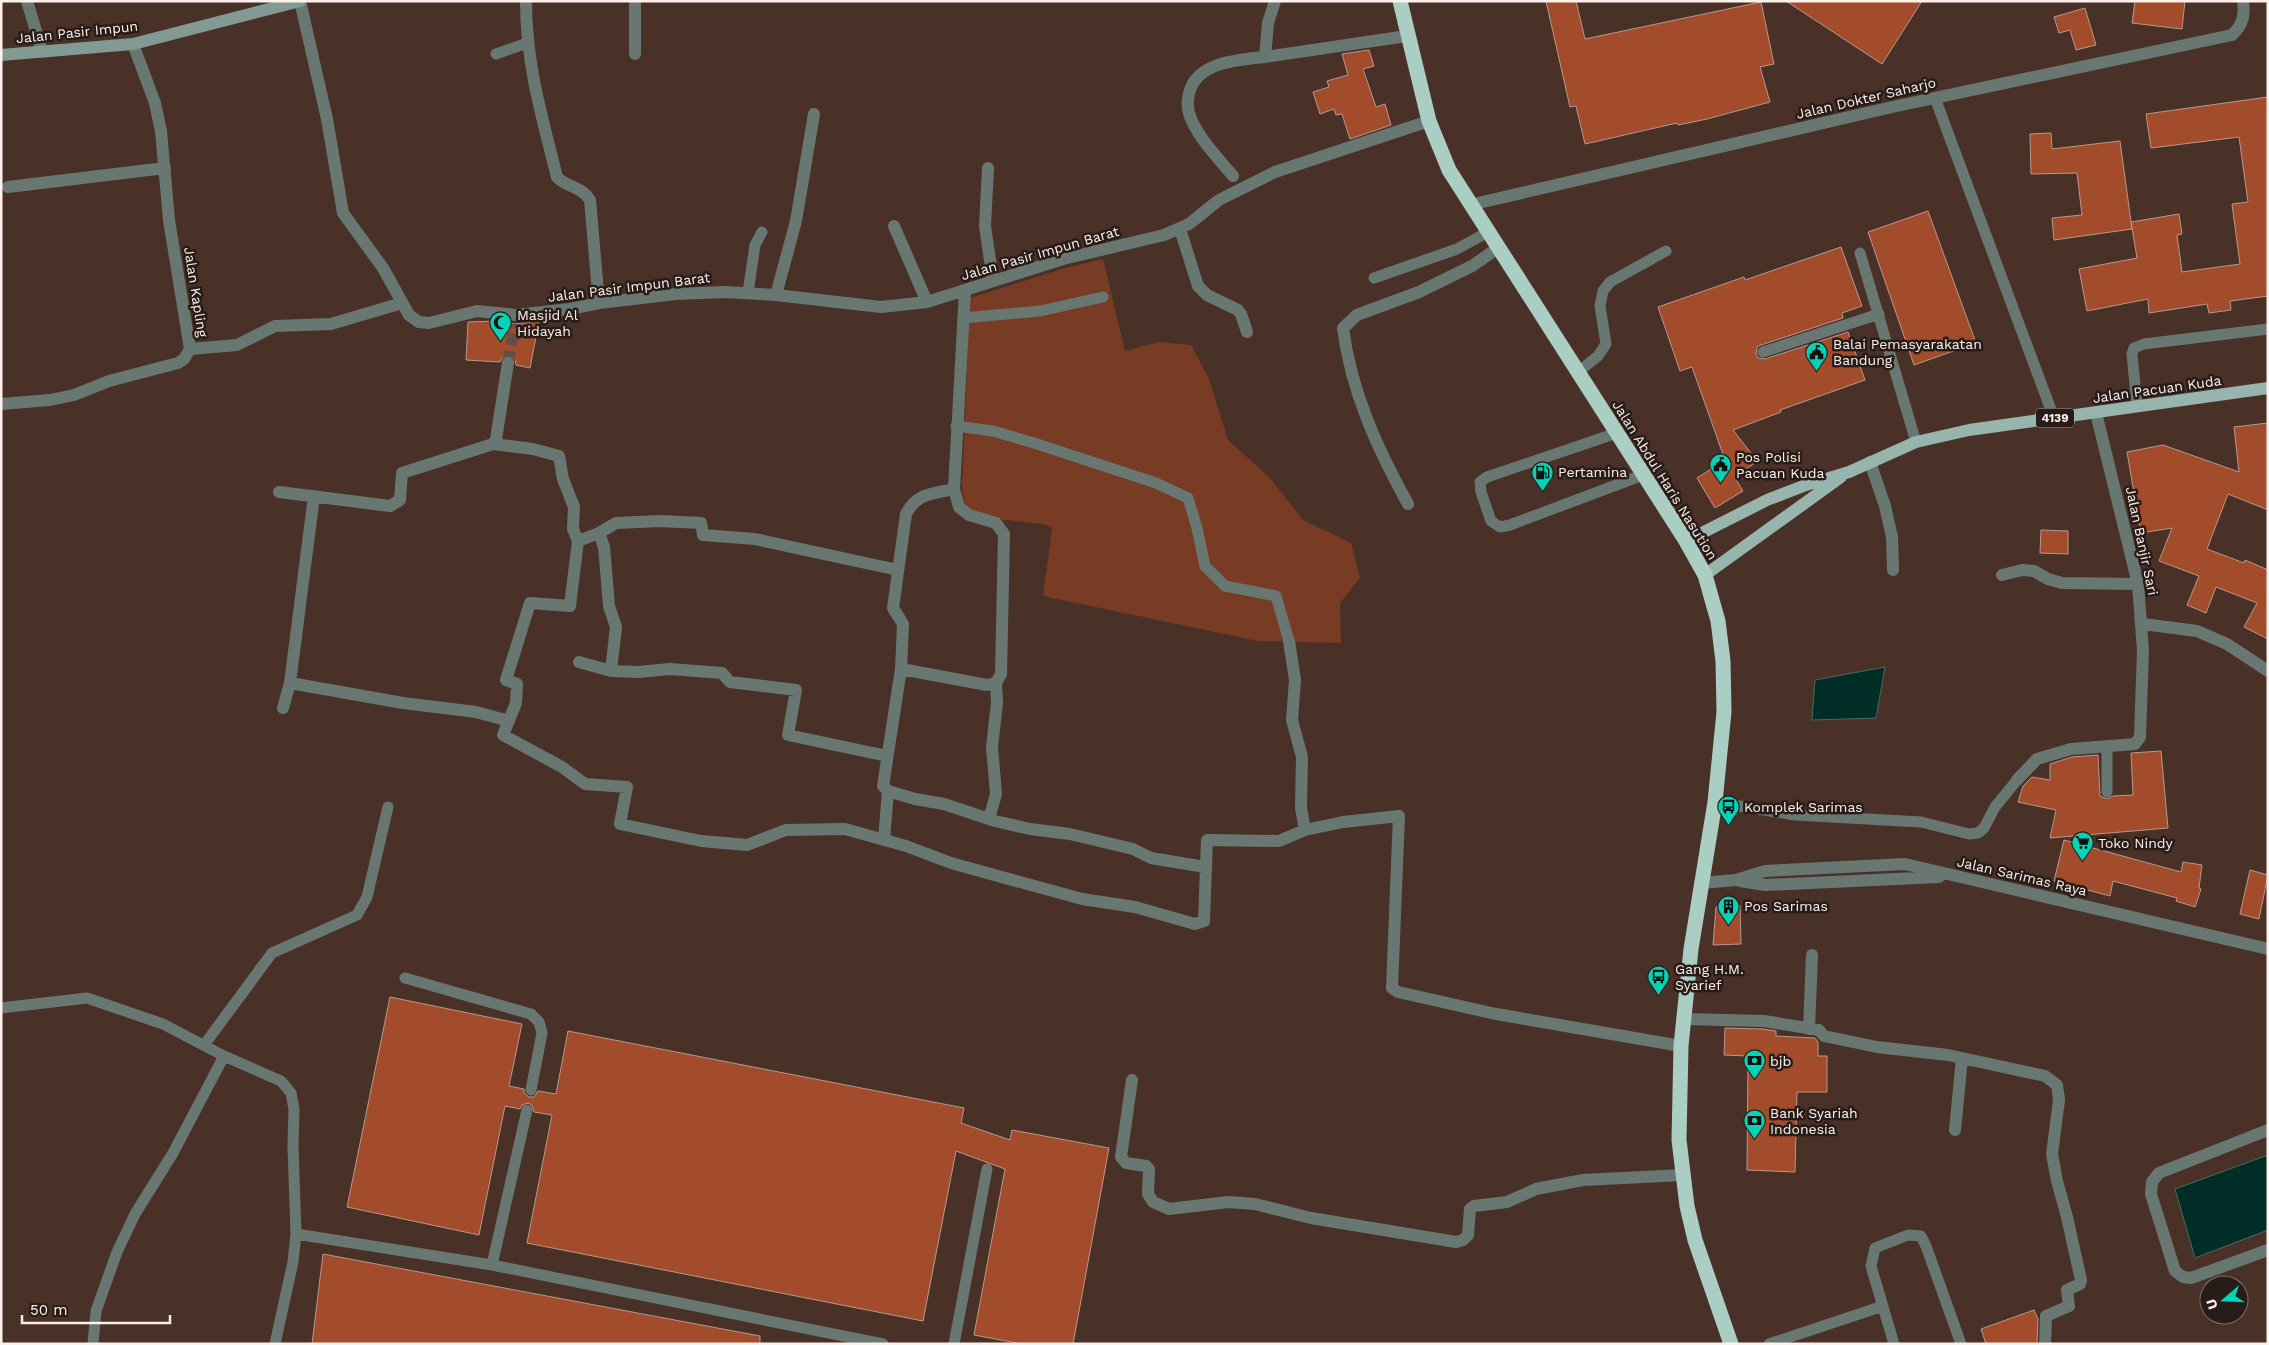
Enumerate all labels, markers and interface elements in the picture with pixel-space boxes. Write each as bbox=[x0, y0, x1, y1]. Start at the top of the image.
street label: Jalan Pasir Impun bbox=[15, 18, 139, 46]
street label: Jalan Dokter Saharjo bbox=[1795, 74, 1937, 122]
street label: Jalan Pasir Impun Barat bbox=[959, 223, 1121, 283]
street label: Jalan Kapling bbox=[181, 246, 211, 339]
street label: Jalan Pasir Impun Barat bbox=[547, 269, 711, 305]
place label: Masjid Al Hidayah bbox=[517, 307, 579, 339]
mosque icon: Masjid Al Hidayah bbox=[489, 311, 513, 342]
place label: Balai Pemasyarakatan Bandung bbox=[1833, 336, 1982, 368]
public building icon: Balai Pemasyarakatan Bandung bbox=[1805, 340, 1829, 371]
street label: Jalan Pacuan Kuda bbox=[2092, 372, 2222, 406]
street label: Jalan Abdul Haris Nasution bbox=[1609, 397, 1721, 563]
road number: 4139 bbox=[2036, 408, 2074, 428]
place label: Pos Polisi Pacuan Kuda bbox=[1736, 449, 1825, 481]
public building icon: Pos Polisi Pacuan Kuda bbox=[1708, 453, 1732, 484]
fuel station icon: Pertamina bbox=[1530, 460, 1554, 491]
place label: Pertamina bbox=[1558, 464, 1627, 480]
street label: Jalan Banjir Sari bbox=[2123, 485, 2161, 597]
bus stop icon: Komplek Sarimas bbox=[1716, 795, 1740, 826]
place label: Komplek Sarimas bbox=[1744, 799, 1863, 815]
supermarket icon: Toko Nindy bbox=[2070, 831, 2094, 862]
place label: Toko Nindy bbox=[2098, 835, 2174, 851]
street label: Jalan Sarimas Raya bbox=[1956, 853, 2088, 899]
building icon: Pos Sarimas bbox=[1716, 894, 1740, 925]
place label: Pos Sarimas bbox=[1744, 898, 1828, 914]
place label: Gang H.M. Syarief bbox=[1675, 961, 1744, 993]
bus stop icon: Gang H.M. Syarief bbox=[1647, 965, 1671, 996]
bank icon: bjb bbox=[1742, 1049, 1766, 1080]
place label: bjb bbox=[1770, 1053, 1791, 1069]
place label: Bank Syariah Indonesia bbox=[1770, 1105, 1858, 1137]
bank icon: Bank Syariah Indonesia bbox=[1742, 1109, 1766, 1140]
north arrow bbox=[2199, 1275, 2249, 1325]
scale bar bbox=[22, 1292, 170, 1324]
text: U bbox=[2203, 1297, 2221, 1312]
text: 50 m bbox=[30, 1301, 67, 1319]

